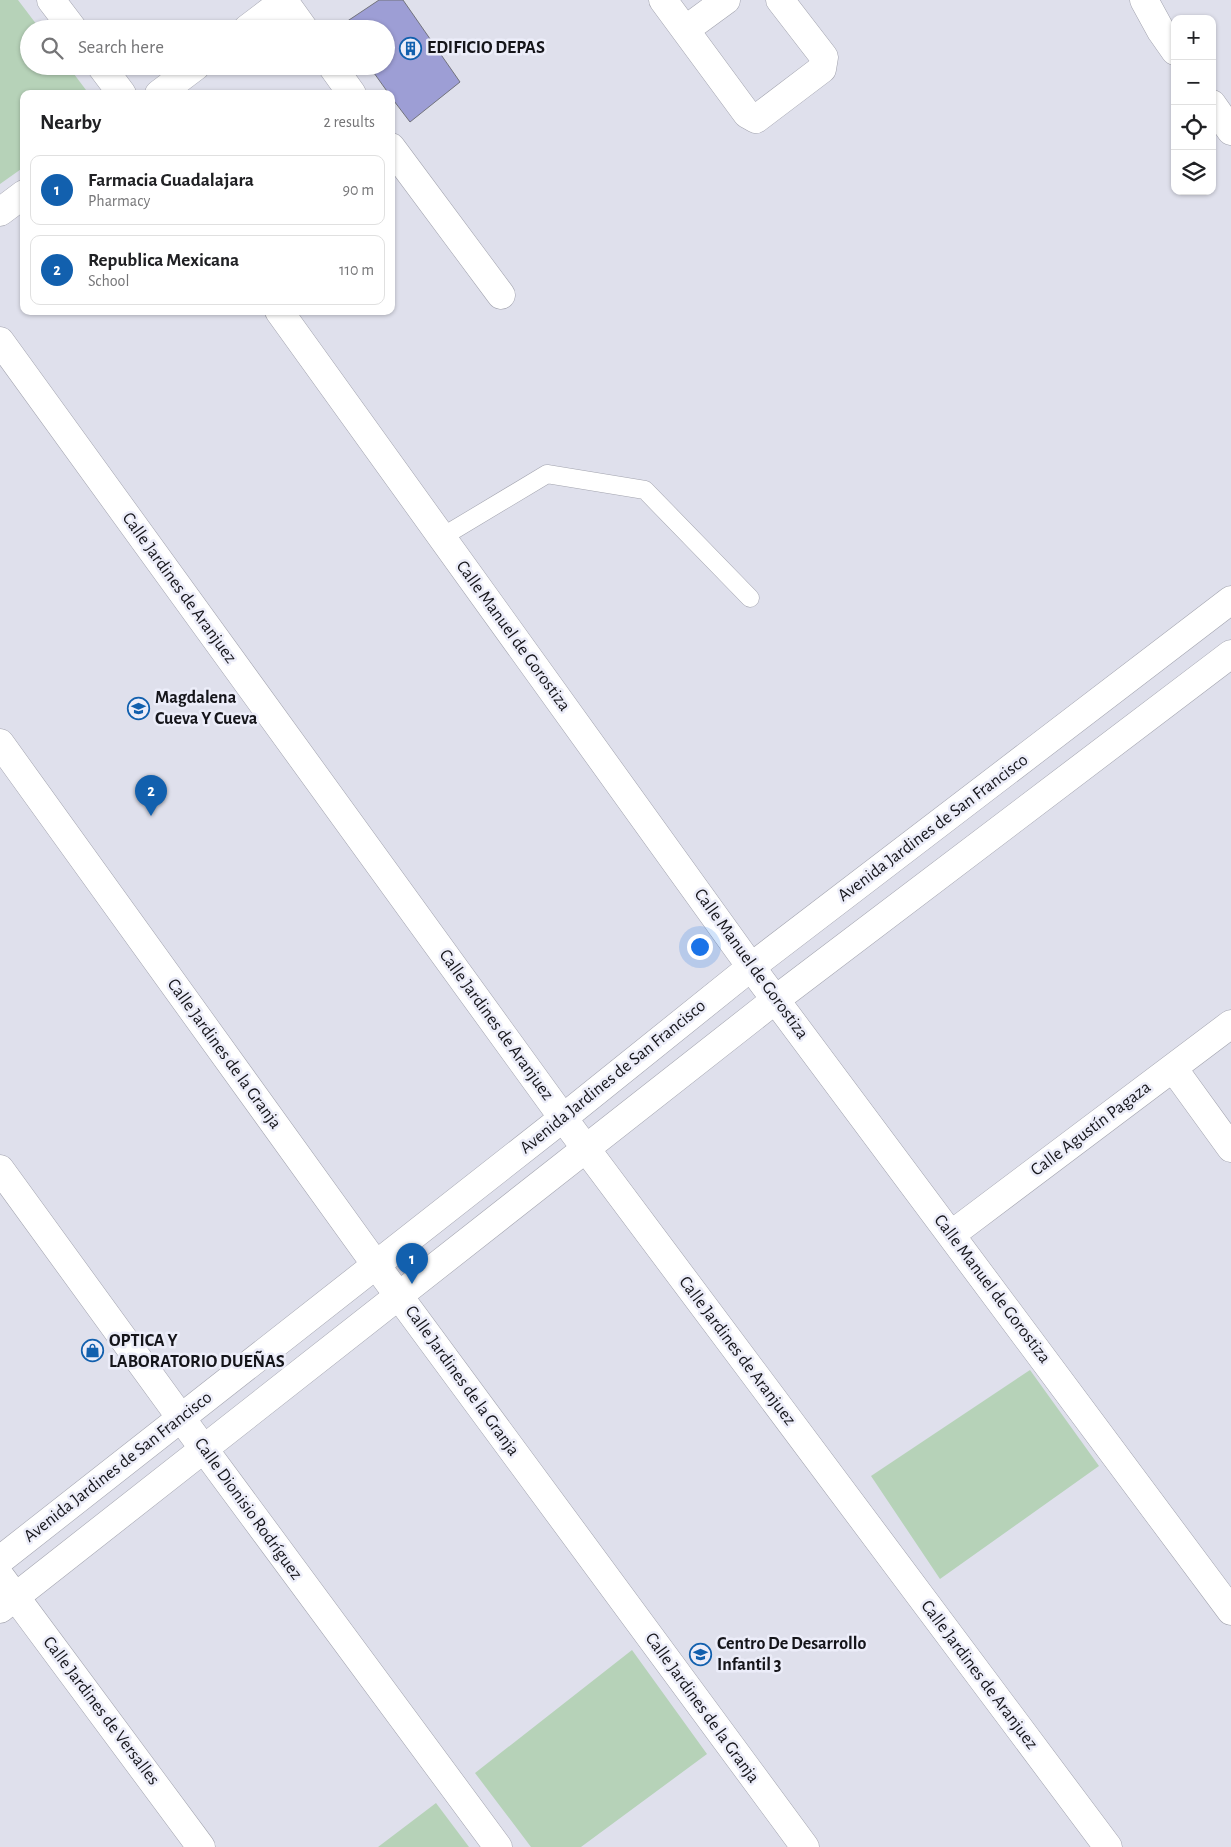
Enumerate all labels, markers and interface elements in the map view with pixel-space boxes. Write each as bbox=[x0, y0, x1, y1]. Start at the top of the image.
map controls bbox=[1171, 15, 1216, 195]
button: + bbox=[1171, 15, 1216, 60]
search box bbox=[20, 20, 395, 75]
icon: search bbox=[38, 34, 66, 62]
building icon: EDIFICIO DEPAS bbox=[399, 36, 423, 60]
text: Search here bbox=[78, 38, 164, 57]
place label: EDIFICIO DEPAS bbox=[427, 39, 545, 57]
button: − bbox=[1171, 60, 1216, 105]
button: locate bbox=[1171, 105, 1216, 150]
text: Nearby bbox=[40, 112, 101, 133]
text: 2 results bbox=[323, 114, 375, 130]
button: layers bbox=[1171, 150, 1216, 195]
text: Farmacia Guadalajara bbox=[88, 171, 254, 190]
text: 1 bbox=[54, 182, 60, 198]
text: 90 m bbox=[343, 182, 374, 198]
text: Pharmacy bbox=[88, 193, 150, 209]
text: Republica Mexicana bbox=[88, 251, 239, 270]
text: 2 bbox=[53, 262, 61, 278]
text: 110 m bbox=[339, 262, 374, 278]
text: School bbox=[88, 273, 129, 289]
street label: Calle Jardines de Aranjuez bbox=[118, 509, 240, 667]
street label: Calle Manuel de Gorostiza bbox=[453, 558, 573, 714]
place label: Magdalena Cueva Y Cueva bbox=[155, 689, 258, 728]
school or university icon: Magdalena Cueva Y Cueva bbox=[127, 696, 151, 720]
street label: Avenida Jardines de San Francisco bbox=[835, 751, 1032, 905]
pin: 2 bbox=[135, 775, 167, 816]
street label: Calle Manuel de Gorostiza bbox=[691, 886, 811, 1042]
your location bbox=[687, 934, 713, 960]
street label: Calle Jardines de Aranjuez bbox=[435, 946, 557, 1104]
street label: Calle Jardines de la Granja bbox=[164, 976, 284, 1132]
street label: Avenida Jardines de San Francisco bbox=[517, 997, 709, 1157]
street label: Calle Agustín Pagaza bbox=[1028, 1078, 1154, 1180]
street label: Calle Manuel de Gorostiza bbox=[930, 1211, 1054, 1367]
pin: 1 bbox=[396, 1243, 428, 1284]
street label: Calle Jardines de Aranjuez bbox=[675, 1273, 799, 1429]
street label: Calle Jardines de la Granja bbox=[402, 1303, 522, 1459]
place label: OPTICA Y LABORATORIO DUEÑAS bbox=[109, 1332, 285, 1371]
shop icon: OPTICA Y LABORATORIO DUEÑAS bbox=[81, 1339, 105, 1363]
street label: Avenida Jardines de San Francisco bbox=[21, 1388, 215, 1546]
street label: Calle Dionisio Rodríguez bbox=[191, 1435, 305, 1583]
street label: Calle Jardines de Aranjuez bbox=[917, 1597, 1041, 1753]
street label: Calle Jardines de la Granja bbox=[642, 1630, 762, 1786]
street label: Calle Jardines de Versalles bbox=[39, 1633, 163, 1789]
place label: Centro De Desarrollo Infantil 3 bbox=[717, 1635, 866, 1674]
school or university icon: Centro De Desarrollo Infantil 3 bbox=[689, 1642, 713, 1666]

